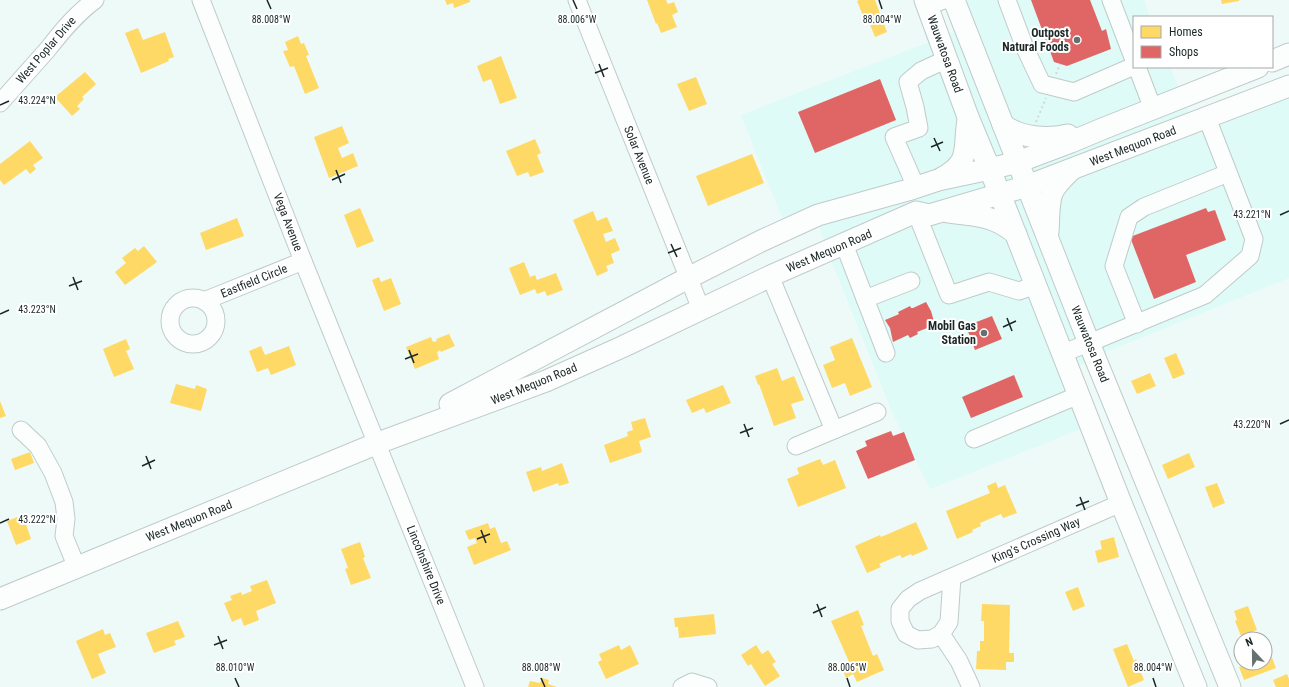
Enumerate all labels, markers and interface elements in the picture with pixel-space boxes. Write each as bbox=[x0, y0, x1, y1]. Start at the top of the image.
street label: Wauwatosa Road bbox=[924, 13, 966, 95]
street label: West Poplar Drive bbox=[13, 14, 79, 86]
text: 88.008°W bbox=[252, 14, 291, 25]
text: 88.006°W bbox=[558, 14, 597, 25]
text: 88.004°W bbox=[863, 14, 902, 25]
legend bbox=[1133, 16, 1273, 68]
text: Homes bbox=[1169, 25, 1203, 39]
place label: Outpost Natural Foods bbox=[1002, 26, 1070, 54]
marker: Outpost Natural Foods bbox=[1072, 35, 1082, 45]
text: Shops bbox=[1169, 45, 1198, 59]
text: 43.224°N bbox=[18, 95, 56, 106]
street label: West Mequon Road bbox=[1088, 123, 1178, 169]
street label: Solar Avenue bbox=[621, 124, 657, 187]
street label: Vega Avenue bbox=[271, 191, 306, 253]
text: 43.221°N bbox=[1233, 209, 1271, 220]
street label: West Mequon Road bbox=[784, 227, 874, 275]
street label: Eastfield Circle bbox=[219, 261, 290, 301]
text: 43.223°N bbox=[18, 304, 56, 315]
street label: Wauwatosa Road bbox=[1068, 304, 1112, 384]
place label: Mobil Gas Station bbox=[928, 319, 977, 347]
marker: Mobil Gas Station bbox=[979, 328, 989, 338]
street label: West Mequon Road bbox=[489, 360, 579, 408]
text: 43.220°N bbox=[1233, 419, 1271, 430]
street label: West Mequon Road bbox=[144, 497, 234, 545]
text: 43.222°N bbox=[18, 514, 56, 525]
street label: King's Crossing Way bbox=[990, 514, 1082, 566]
street label: Lincolnshire Drive bbox=[404, 523, 448, 607]
north arrow bbox=[1233, 631, 1273, 671]
text: N bbox=[1244, 635, 1255, 649]
text: 88.010°W bbox=[216, 662, 255, 673]
text: 88.008°W bbox=[522, 662, 561, 673]
text: 88.006°W bbox=[828, 662, 867, 673]
text: 88.004°W bbox=[1134, 662, 1173, 673]

